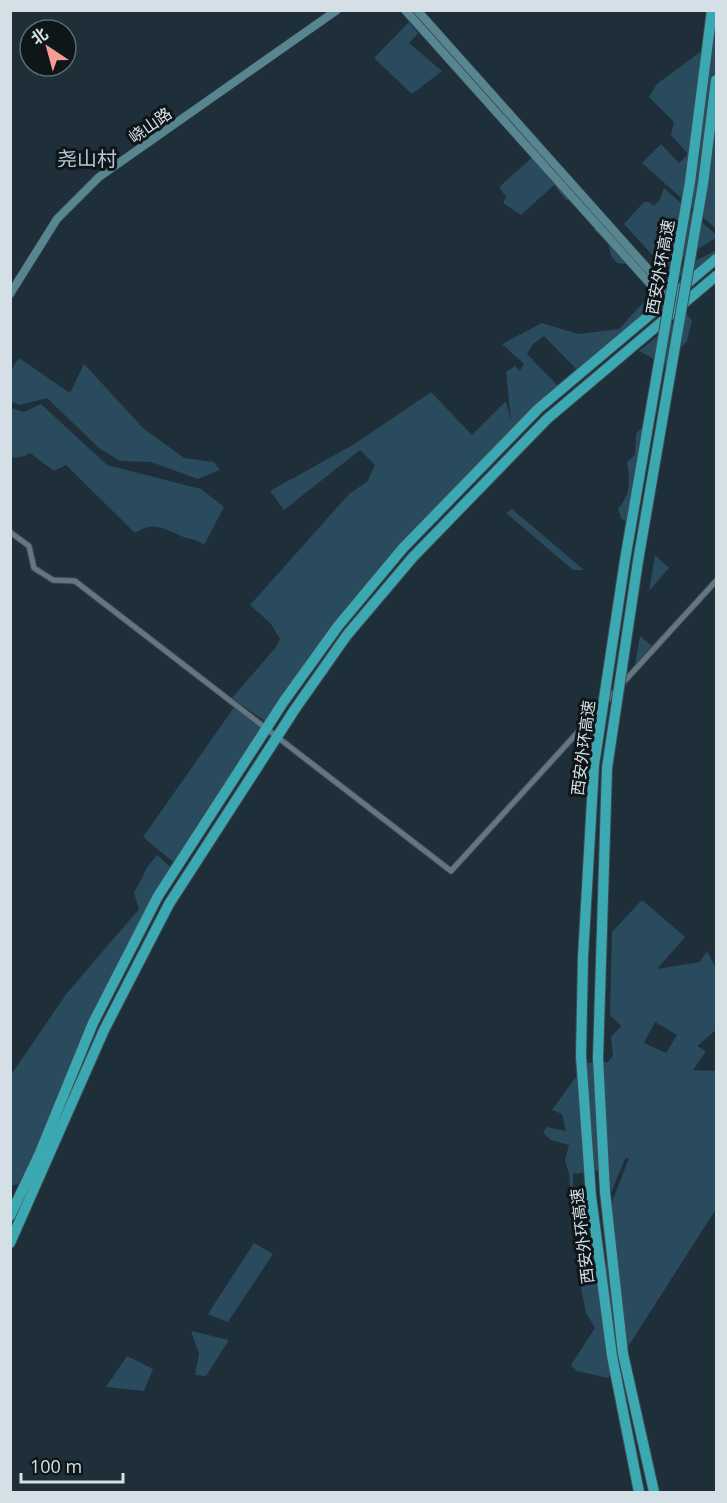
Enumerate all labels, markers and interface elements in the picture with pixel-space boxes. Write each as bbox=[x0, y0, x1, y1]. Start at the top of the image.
north arrow bbox=[18, 18, 78, 78]
text: 北 bbox=[26, 22, 52, 49]
street label: 峣山路 bbox=[124, 102, 176, 148]
district label: 尧山村 bbox=[57, 145, 117, 172]
street label: 西安外环高速 bbox=[641, 218, 679, 316]
street label: 西安外环高速 bbox=[566, 699, 600, 797]
street label: 西安外环高速 bbox=[565, 1187, 599, 1285]
scale bar bbox=[21, 1446, 123, 1484]
text: 100 m bbox=[30, 1454, 82, 1478]

